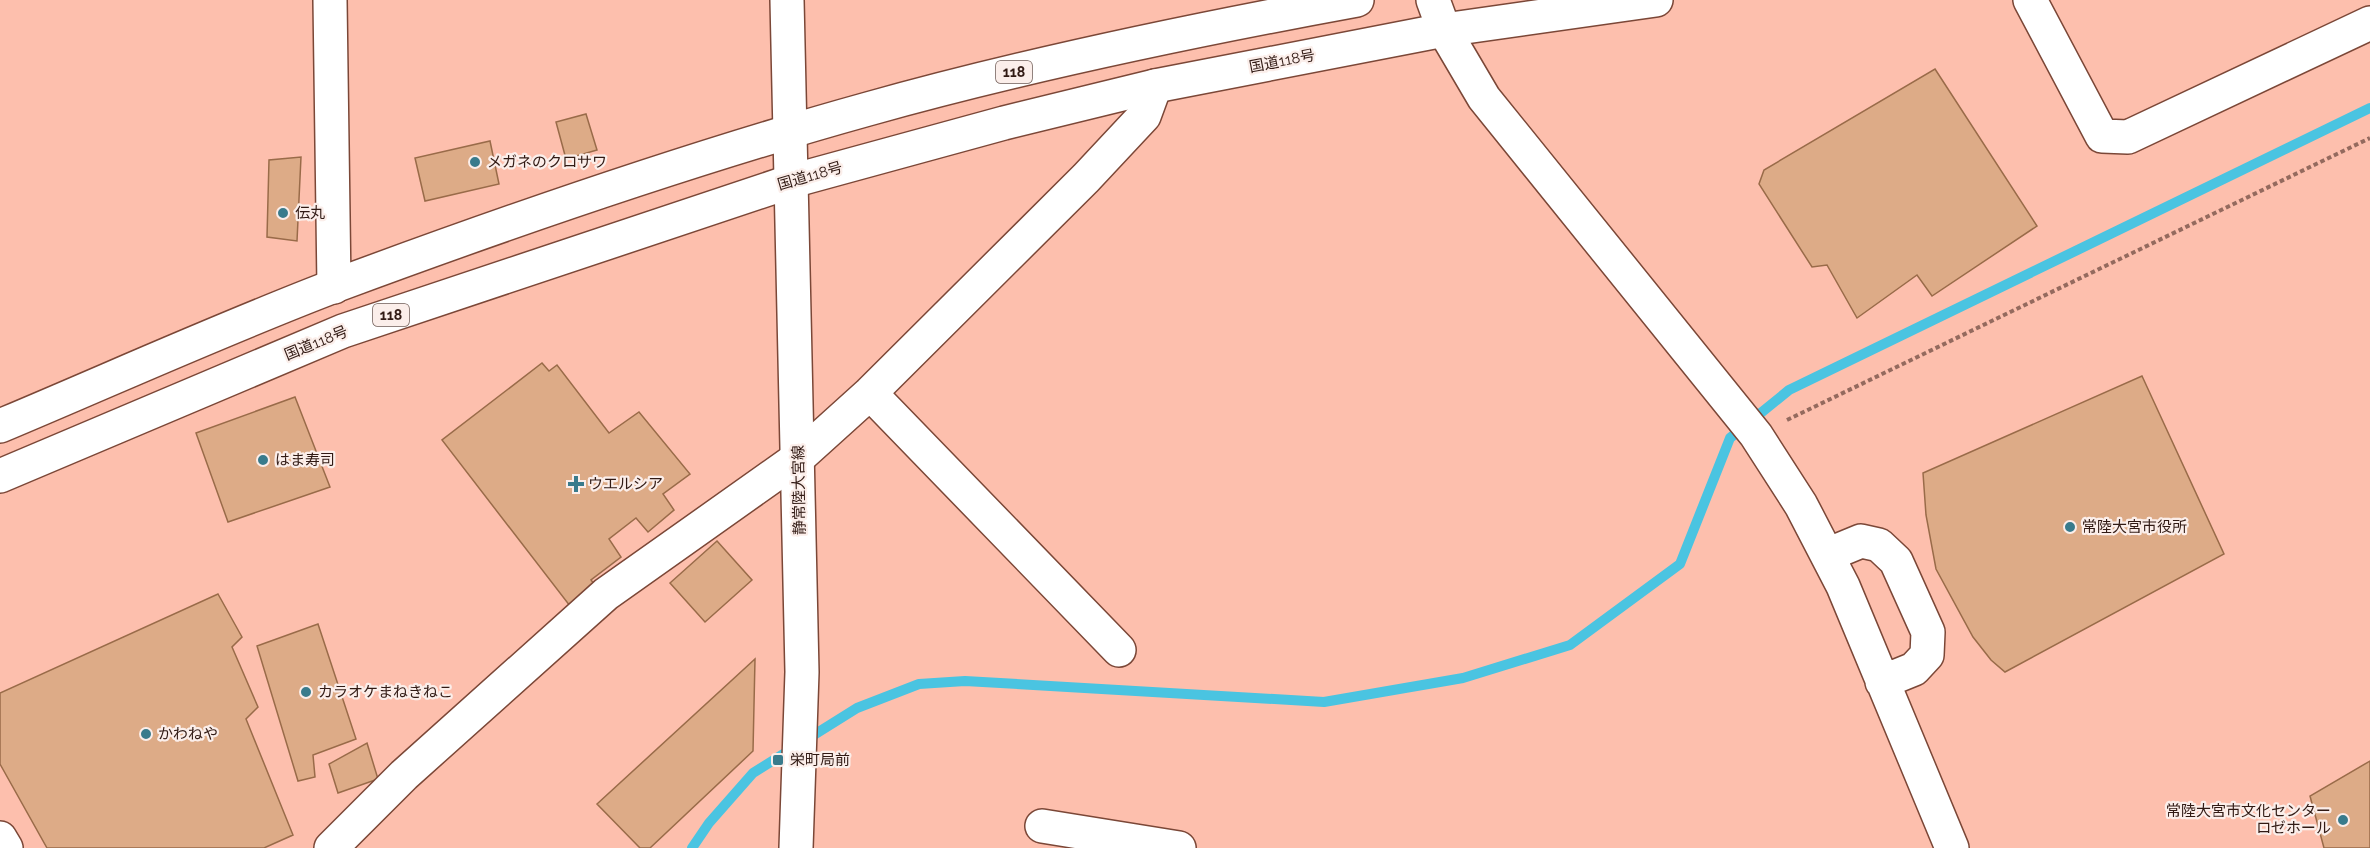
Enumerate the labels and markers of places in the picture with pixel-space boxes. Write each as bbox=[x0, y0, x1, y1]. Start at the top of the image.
place label: メガネのクロサワ bbox=[487, 153, 607, 171]
marker: メガネのクロサワ bbox=[468, 155, 482, 169]
place label: 伝丸 bbox=[295, 204, 325, 222]
marker: 伝丸 bbox=[276, 206, 290, 220]
place label: はま寿司 bbox=[275, 451, 335, 469]
marker: はま寿司 bbox=[256, 453, 270, 467]
place label: ウエルシア bbox=[588, 475, 663, 493]
marker: ウエルシア bbox=[569, 477, 583, 491]
place label: 常陸大宮市役所 bbox=[2082, 518, 2187, 536]
marker: 常陸大宮市役所 bbox=[2063, 520, 2077, 534]
place label: カラオケまねきねこ bbox=[318, 683, 453, 701]
marker: カラオケまねきねこ bbox=[299, 685, 313, 699]
place label: かわねや bbox=[158, 725, 218, 743]
marker: かわねや bbox=[139, 727, 153, 741]
place label: 栄町局前 bbox=[790, 751, 850, 769]
marker: 栄町局前 bbox=[771, 753, 785, 767]
place label: 常陸大宮市文化センター ロゼホール bbox=[2166, 802, 2331, 837]
marker: 常陸大宮市文化センター ロゼホール bbox=[2336, 813, 2350, 827]

